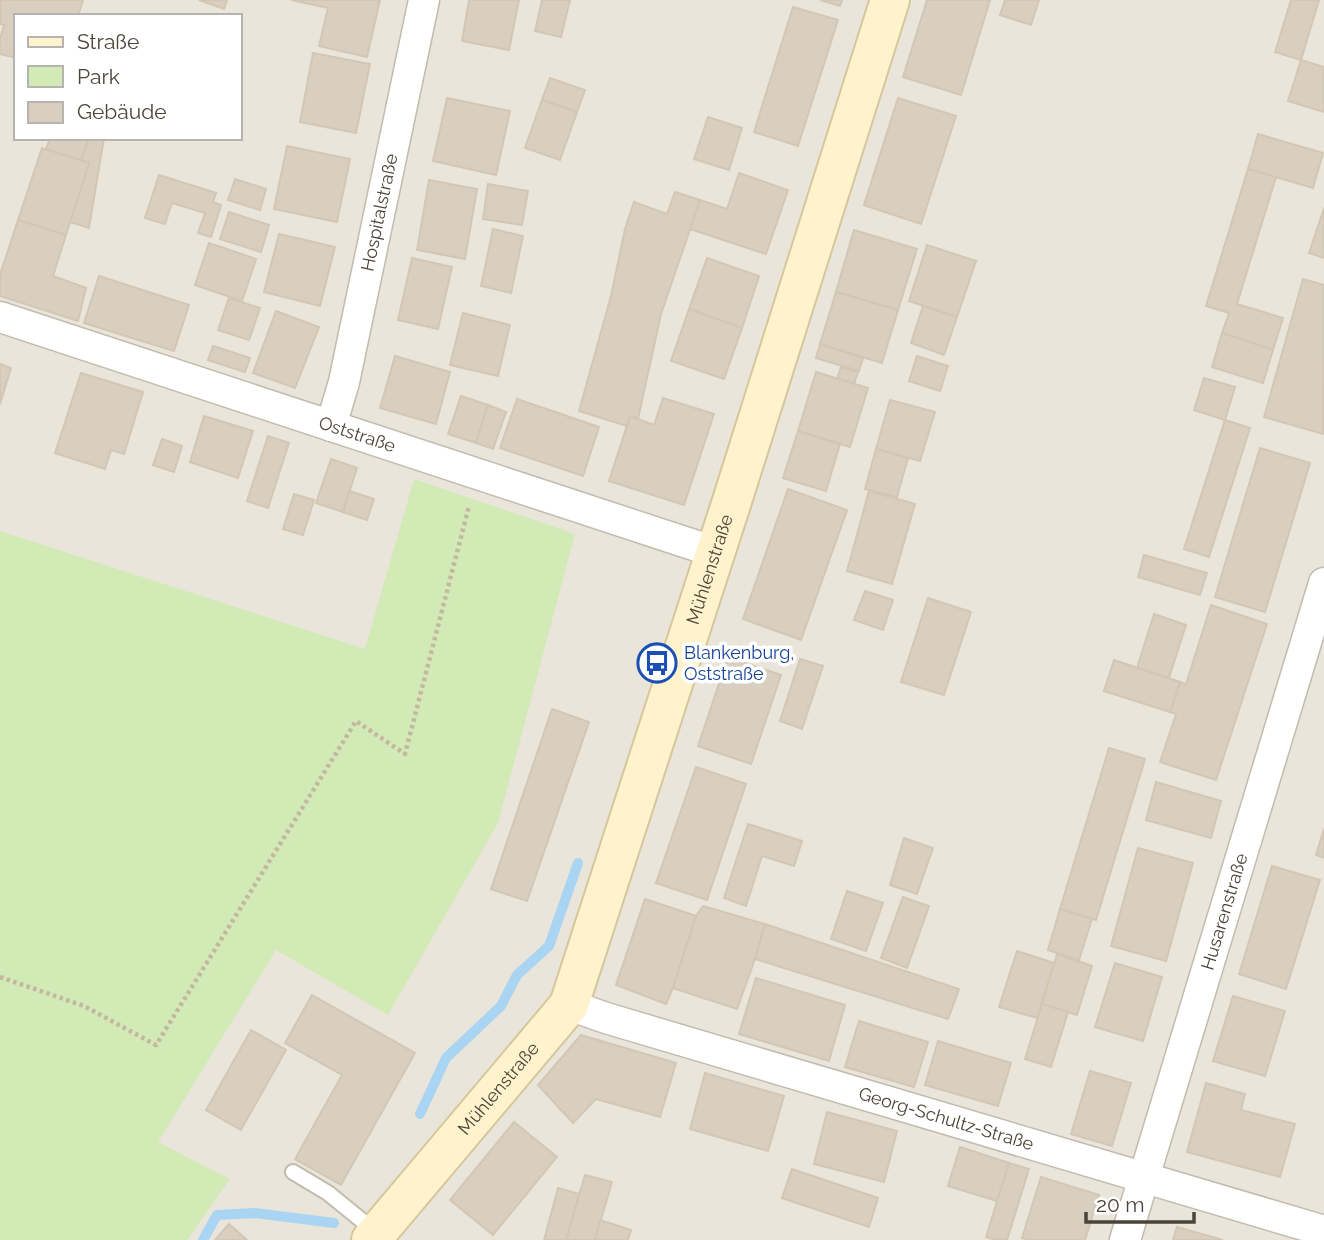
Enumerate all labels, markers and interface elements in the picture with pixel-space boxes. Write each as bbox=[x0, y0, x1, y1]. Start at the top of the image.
legend bbox=[14, 14, 242, 140]
text: Straße bbox=[77, 29, 139, 54]
text: Park bbox=[77, 64, 120, 89]
text: Gebäude bbox=[77, 99, 167, 124]
street label: Hospitalstraße bbox=[356, 151, 402, 273]
street label: Oststraße bbox=[316, 412, 399, 456]
street label: Mühlenstraße bbox=[682, 511, 737, 627]
bus stop icon: Blankenburg, Oststraße bbox=[636, 642, 678, 684]
place label: Blankenburg, Oststraße bbox=[684, 642, 794, 684]
street label: Husarenstraße bbox=[1196, 850, 1252, 973]
street label: Mühlenstraße bbox=[453, 1037, 543, 1139]
street label: Georg-Schultz-Straße bbox=[856, 1083, 1037, 1154]
scale bar bbox=[1086, 1180, 1194, 1224]
text: 20 m bbox=[1096, 1192, 1144, 1217]

